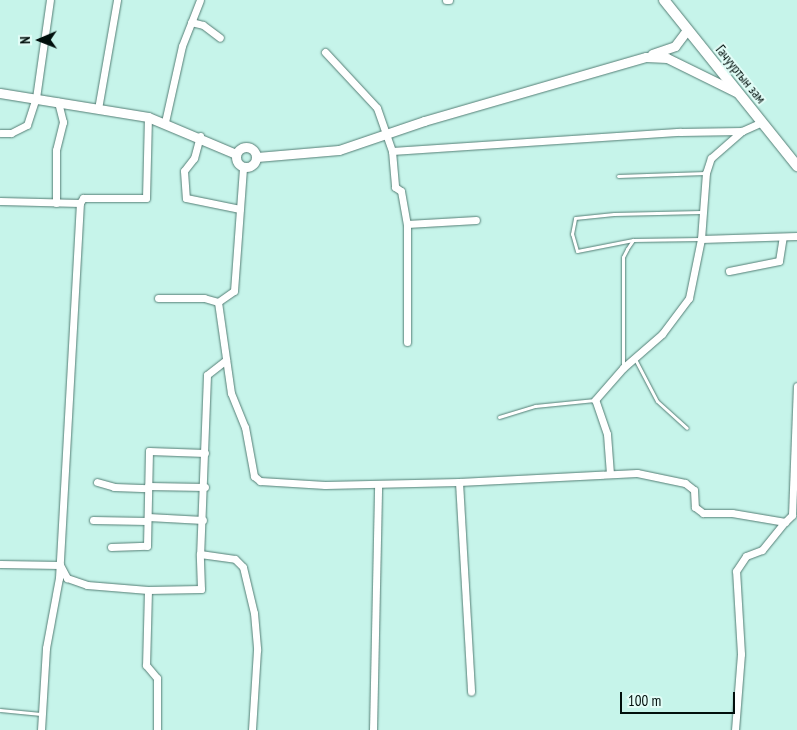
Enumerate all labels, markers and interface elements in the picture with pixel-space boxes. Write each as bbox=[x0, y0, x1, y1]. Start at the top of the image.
north arrow bbox=[15, 15, 65, 65]
text: N bbox=[16, 36, 34, 44]
street label: Гачууртын зам bbox=[712, 41, 770, 107]
scale bar bbox=[622, 682, 737, 714]
text: 100 m bbox=[628, 691, 661, 710]

